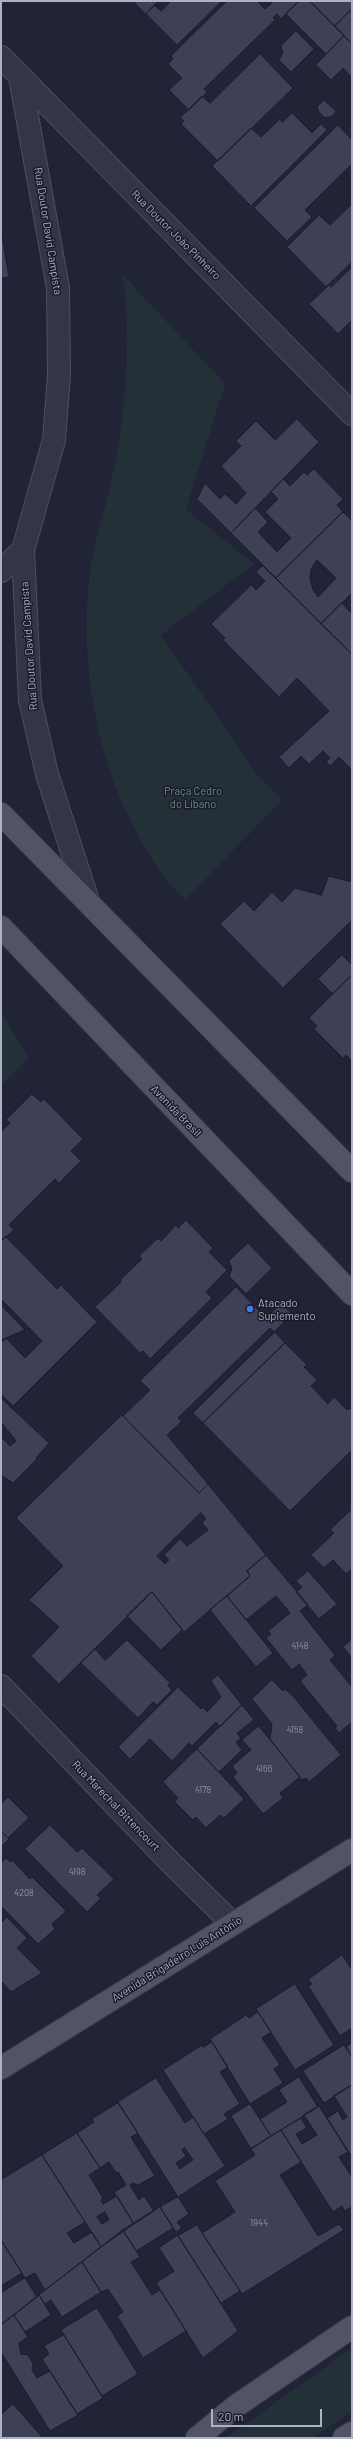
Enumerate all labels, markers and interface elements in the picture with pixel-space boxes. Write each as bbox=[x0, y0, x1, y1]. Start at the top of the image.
street label: Rua Doutor David Campista bbox=[31, 166, 65, 296]
street label: Rua Doutor João Pinheiro bbox=[129, 188, 223, 282]
street label: Rua Doutor David Campista bbox=[18, 581, 40, 711]
park label: Praça Cedro do Líbano bbox=[164, 784, 222, 810]
street label: Avenida Brasil bbox=[148, 1082, 204, 1140]
place label: Atacado Suplemento bbox=[258, 1296, 315, 1322]
marker: Atacado Suplemento bbox=[245, 1304, 255, 1314]
house number: 4148 bbox=[292, 1641, 308, 1651]
house number: 4158 bbox=[287, 1725, 303, 1735]
street label: Rua Marechal Bittencourt bbox=[69, 1758, 163, 1854]
house number: 4166 bbox=[256, 1764, 272, 1774]
house number: 4178 bbox=[195, 1785, 211, 1795]
house number: 4198 bbox=[69, 1867, 85, 1877]
house number: 4208 bbox=[14, 1888, 34, 1898]
street label: Avenida Brigadeiro Luís Antônio bbox=[110, 1913, 244, 2005]
house number: 1944 bbox=[250, 2218, 268, 2228]
scale bar bbox=[213, 2401, 324, 2427]
text: 20 m bbox=[218, 2409, 244, 2423]

